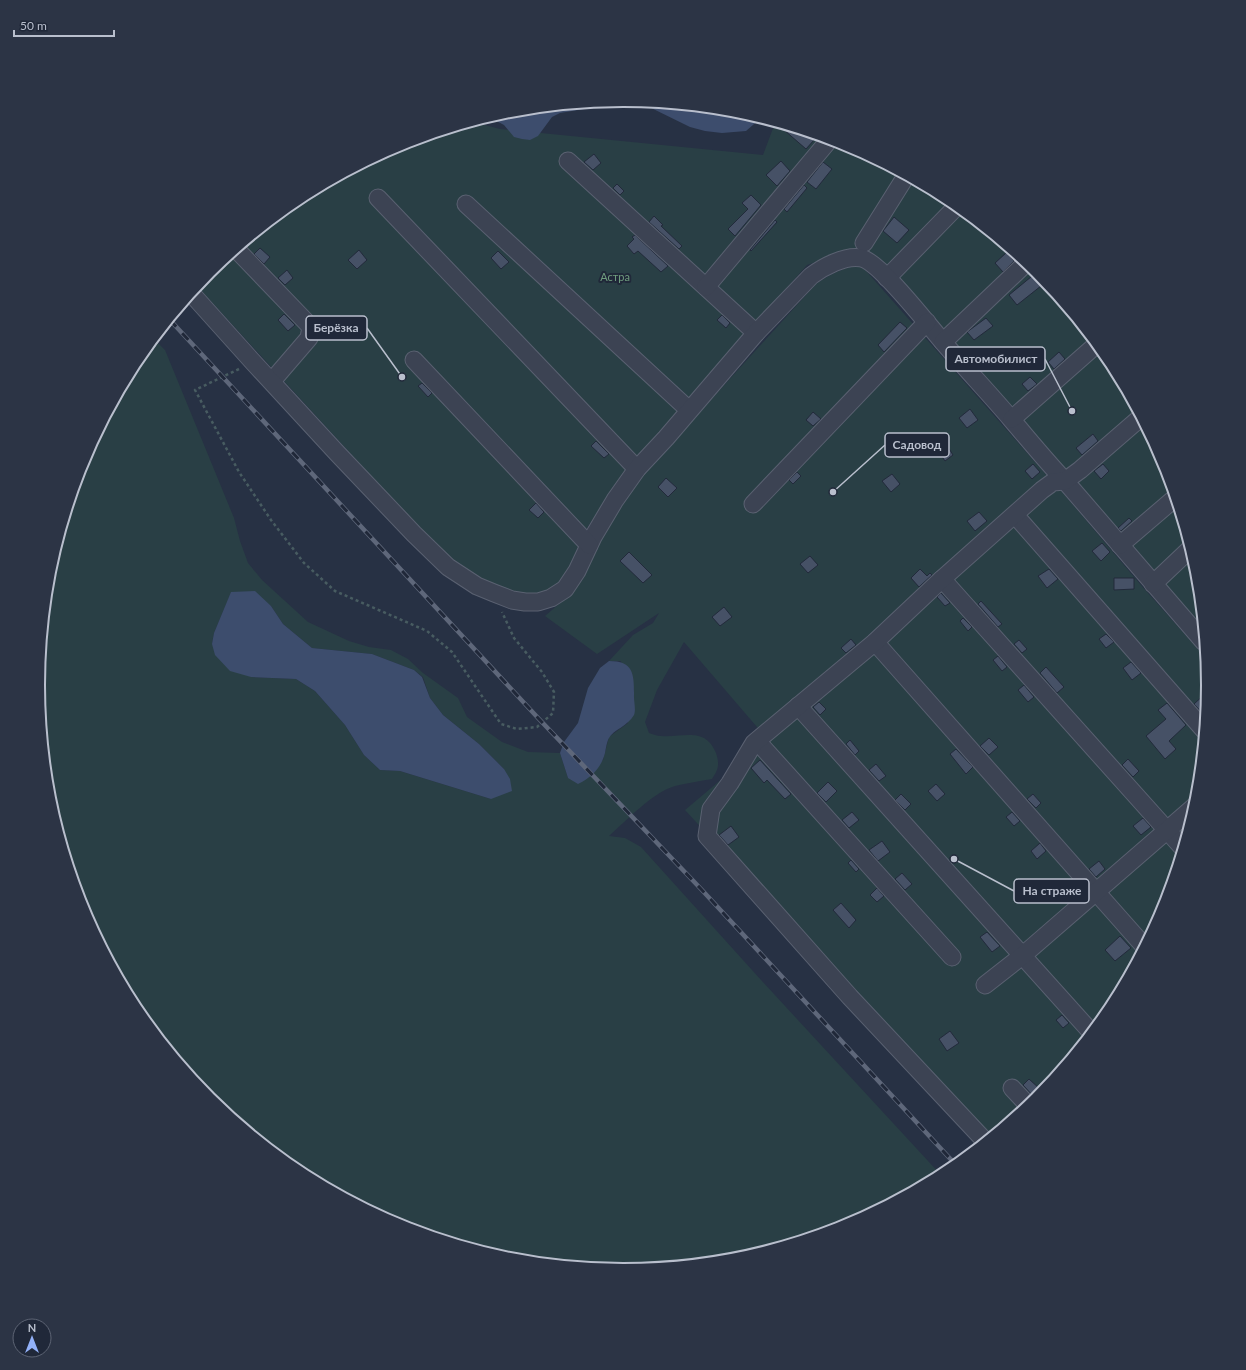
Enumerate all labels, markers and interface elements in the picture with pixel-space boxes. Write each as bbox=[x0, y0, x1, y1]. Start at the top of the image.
scale bar bbox=[14, 12, 114, 38]
text: 50 m bbox=[20, 18, 47, 33]
park label: Астра bbox=[600, 270, 630, 283]
callout: Берёзка bbox=[306, 316, 367, 340]
text: Берёзка bbox=[313, 320, 359, 335]
callout: Автомобилист bbox=[946, 347, 1045, 371]
text: Автомобилист bbox=[954, 351, 1038, 366]
callout: Садовод bbox=[885, 433, 949, 457]
text: Садовод bbox=[893, 437, 942, 452]
callout: На страже bbox=[1014, 879, 1089, 903]
text: На страже bbox=[1023, 883, 1082, 898]
north arrow bbox=[12, 1318, 52, 1358]
text: N bbox=[28, 1321, 36, 1334]

